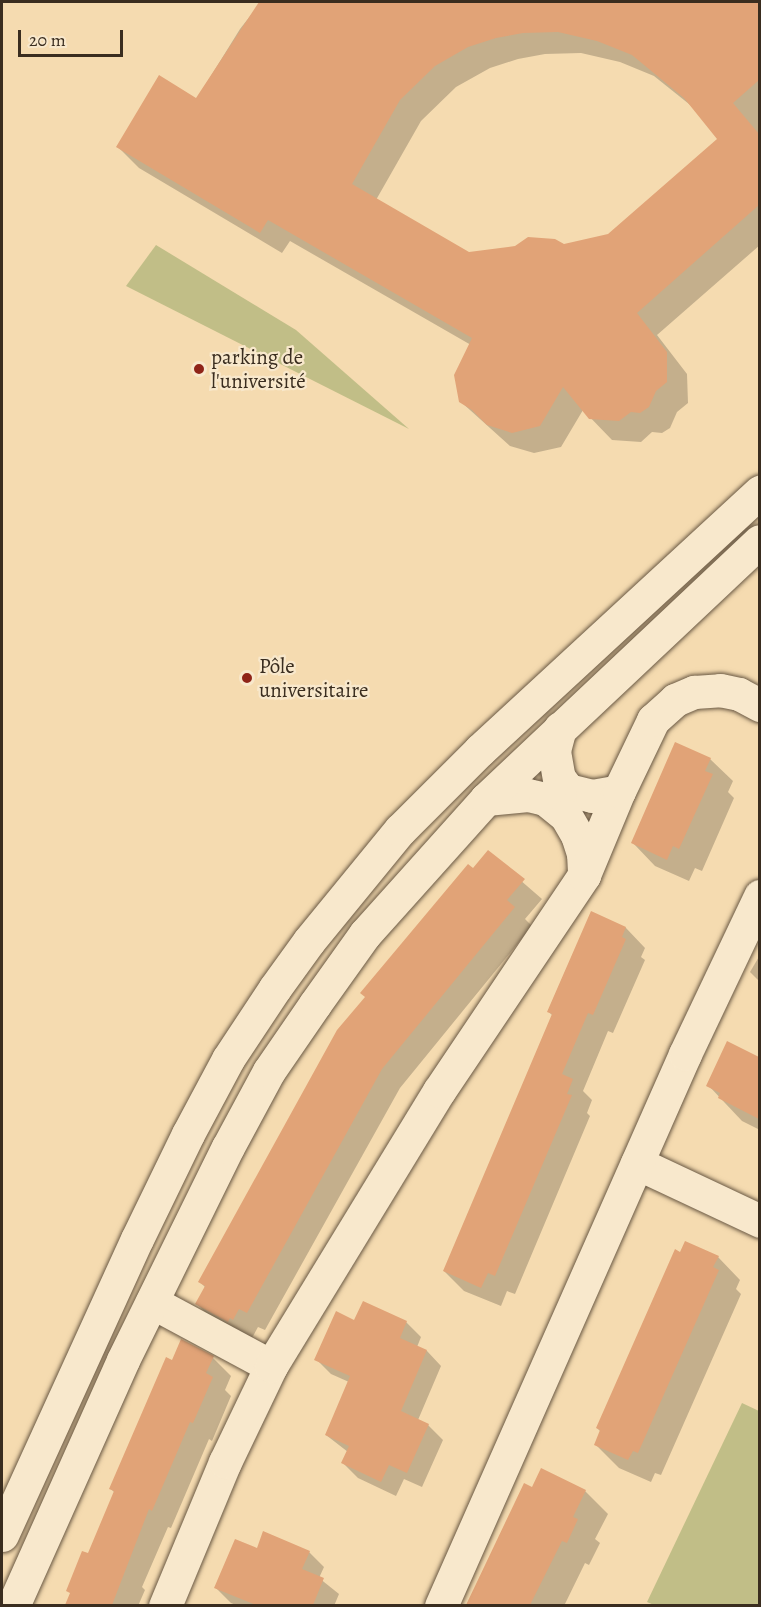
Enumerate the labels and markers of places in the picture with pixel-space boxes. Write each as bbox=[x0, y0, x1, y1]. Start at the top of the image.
place label: parking de l'université bbox=[211, 344, 306, 394]
marker: parking de l'université bbox=[192, 362, 206, 376]
place label: Pôle universitaire bbox=[259, 653, 368, 703]
marker: Pôle universitaire bbox=[240, 671, 254, 685]

